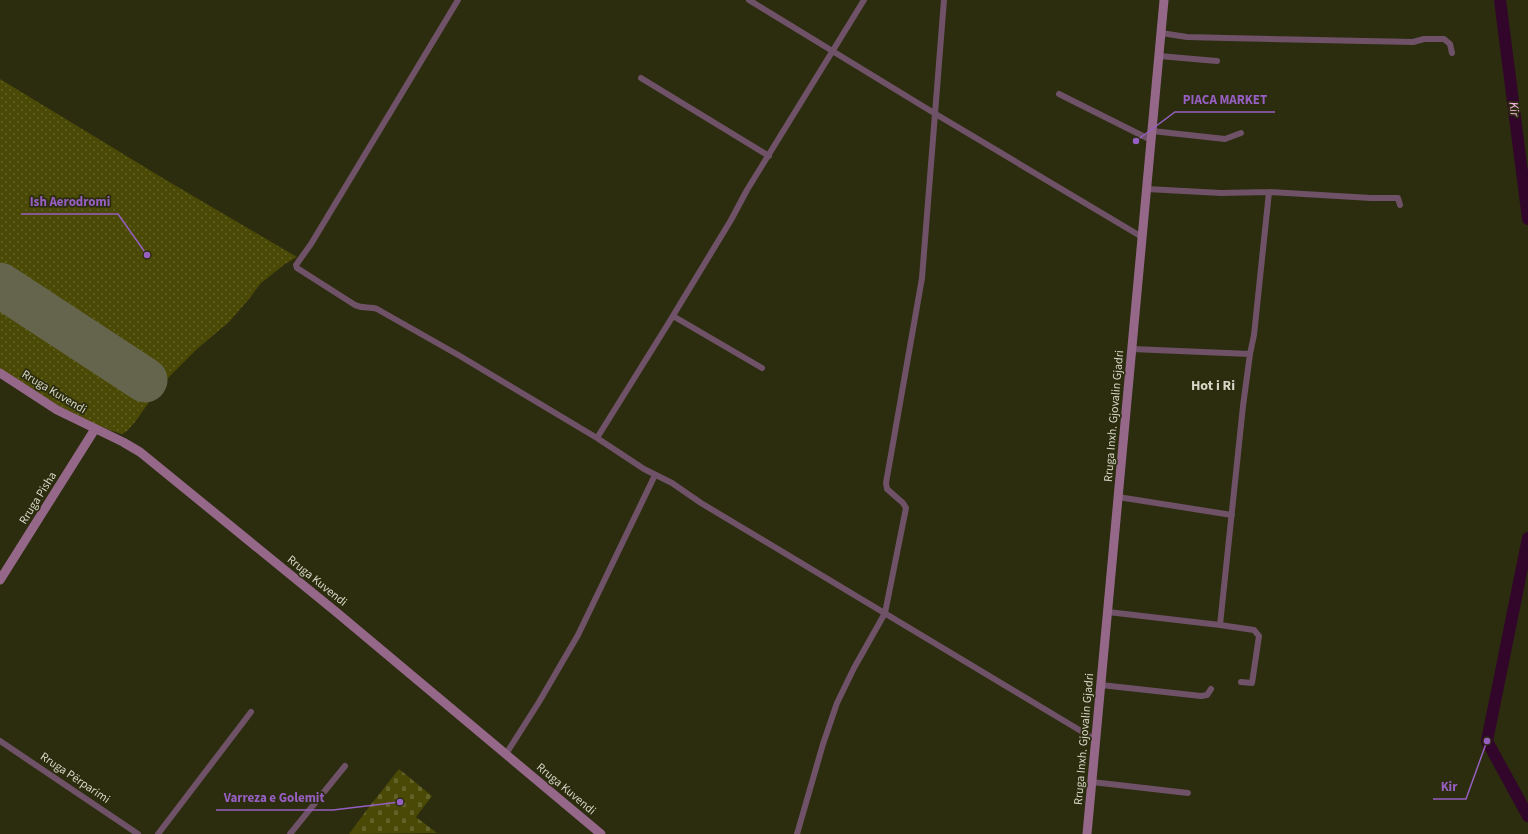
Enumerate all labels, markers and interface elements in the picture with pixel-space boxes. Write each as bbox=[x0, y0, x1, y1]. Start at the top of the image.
callout: PIACA MARKET bbox=[1175, 87, 1275, 112]
text: PIACA MARKET bbox=[1183, 91, 1267, 109]
water label: Kir bbox=[1504, 101, 1524, 118]
callout: Ish Aerodromi bbox=[21, 189, 118, 214]
text: Ish Aerodromi bbox=[30, 193, 110, 211]
street label: Rruga Inxh. Gjovalin Gjadri bbox=[1100, 349, 1128, 483]
street label: Rruga Kuvendi bbox=[18, 366, 90, 418]
district label: Hot i Ri bbox=[1191, 376, 1235, 396]
street label: Rruga Pisha bbox=[15, 468, 61, 528]
street label: Rruga Kuvendi bbox=[283, 551, 351, 611]
street label: Rruga Inxh. Gjovalin Gjadri bbox=[1070, 672, 1098, 806]
street label: Rruga Përparimi bbox=[37, 748, 113, 808]
street label: Rruga Kuvendi bbox=[533, 759, 599, 819]
callout: Kir bbox=[1433, 774, 1466, 799]
text: Kir bbox=[1441, 778, 1458, 796]
callout: Varreza e Golemit bbox=[216, 785, 333, 810]
text: Varreza e Golemit bbox=[223, 789, 324, 807]

